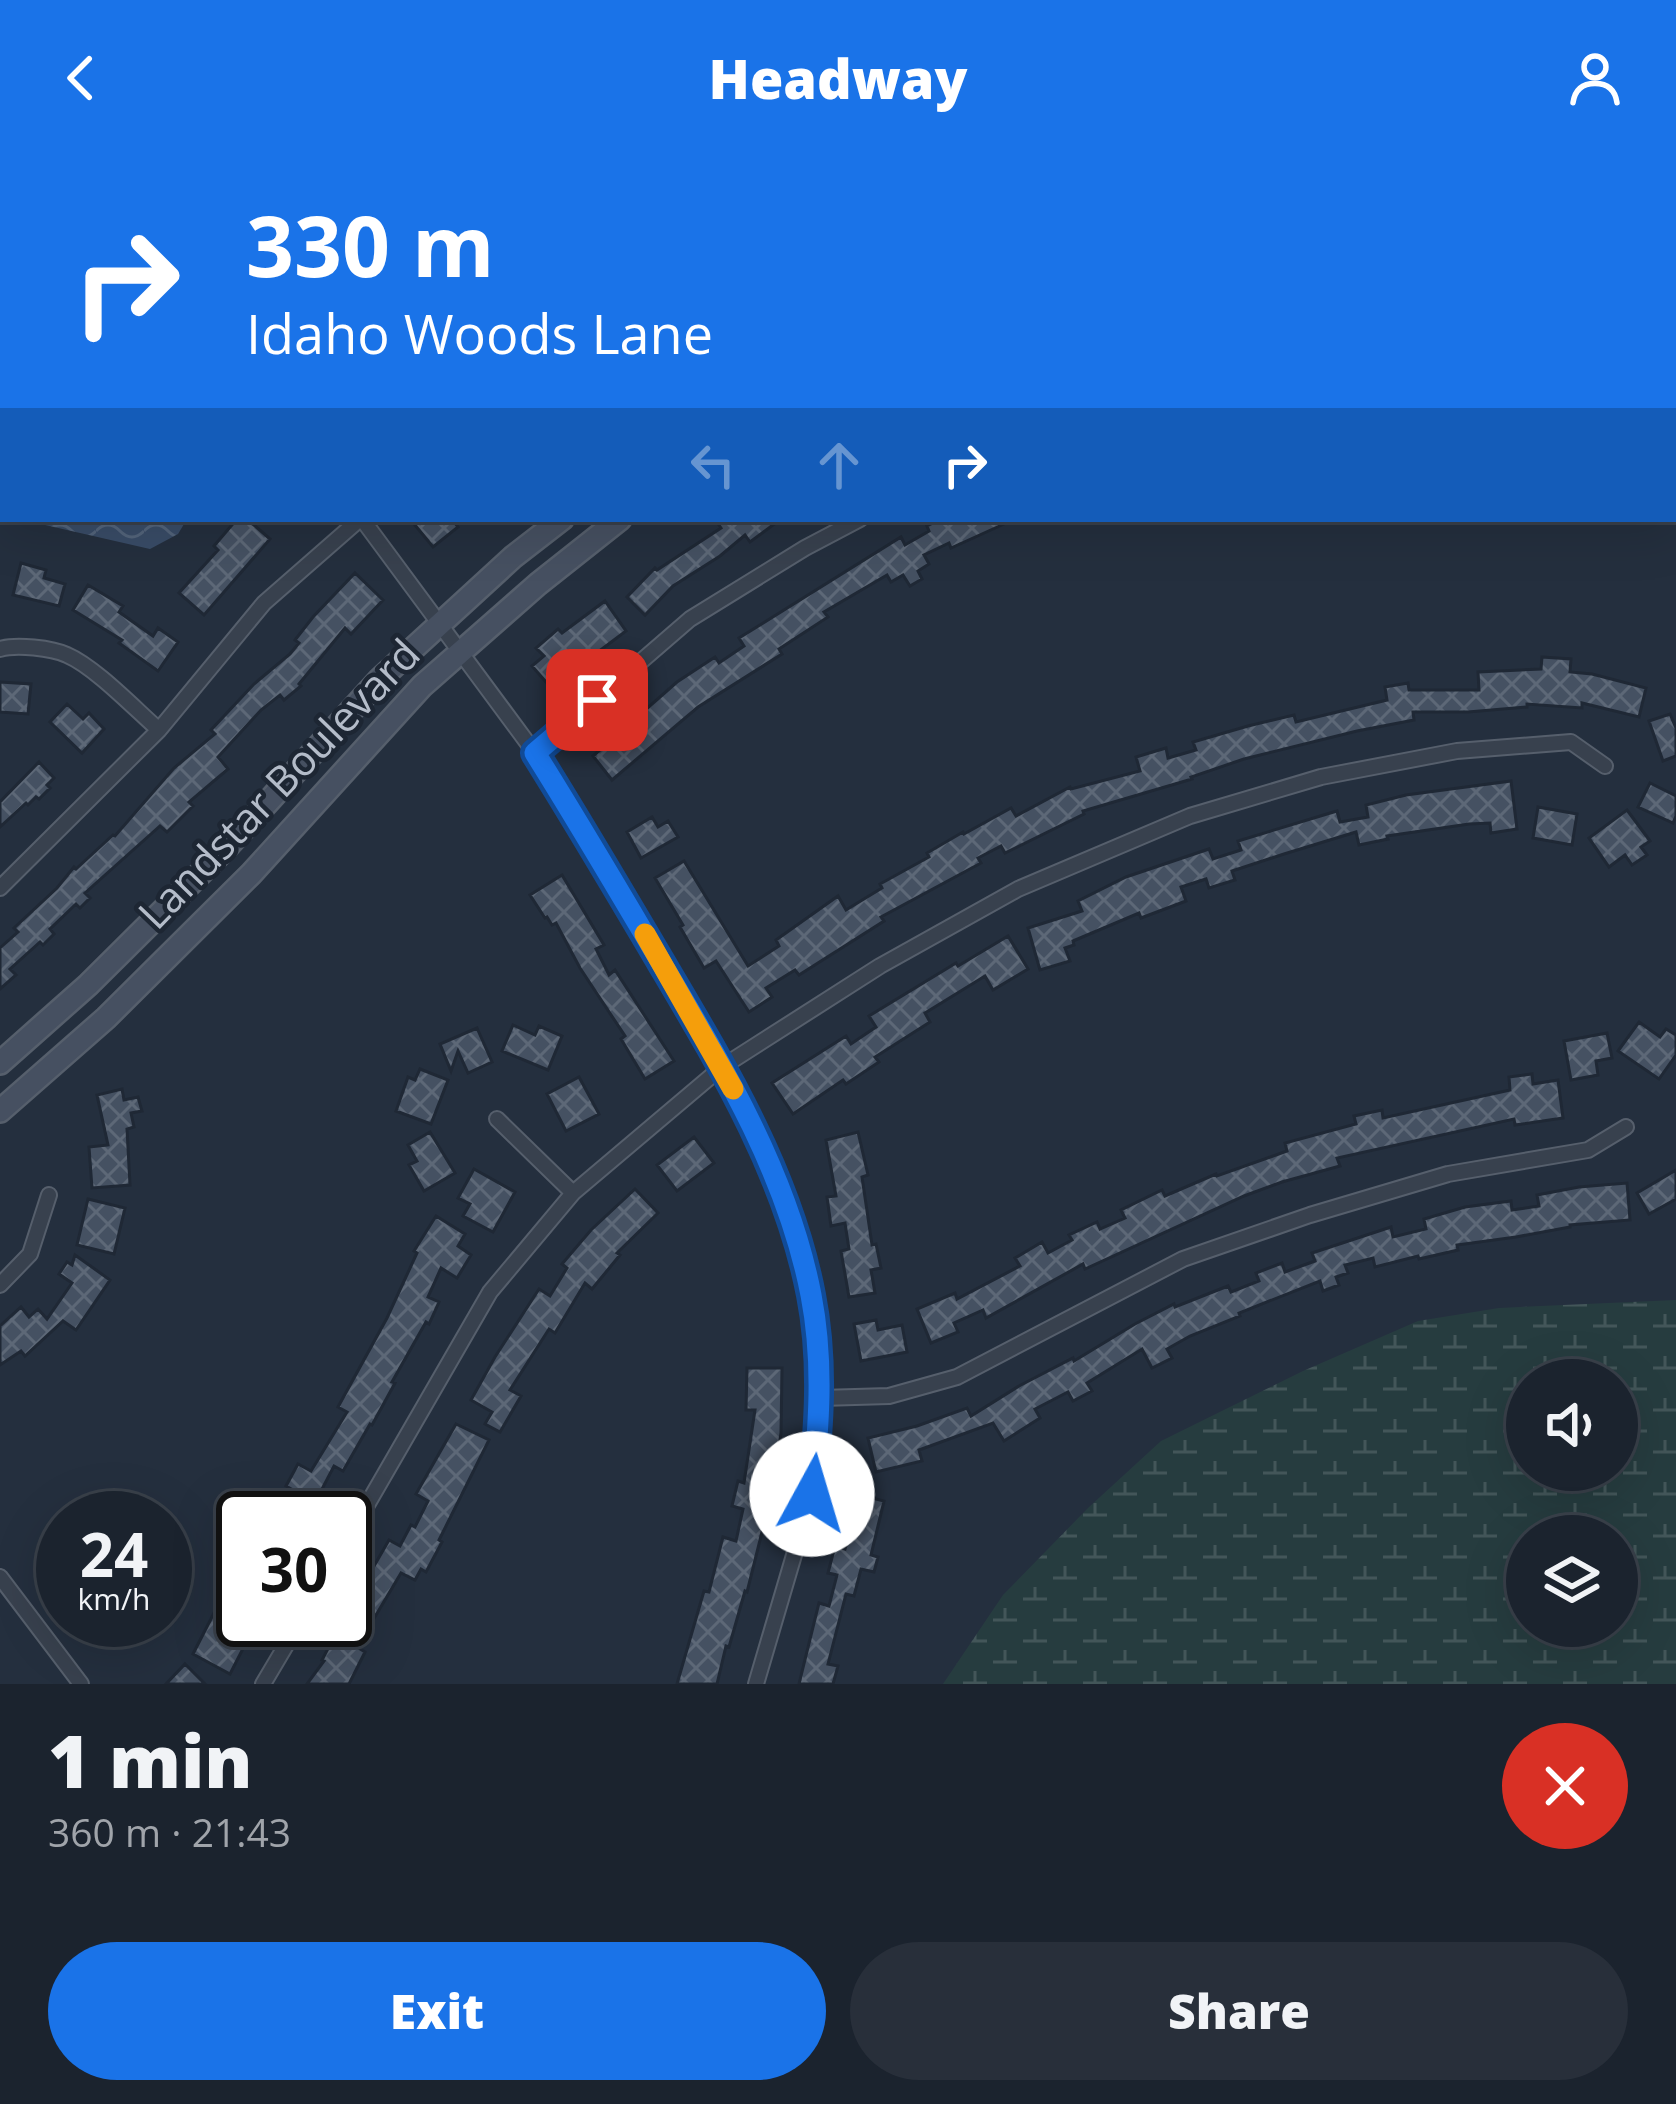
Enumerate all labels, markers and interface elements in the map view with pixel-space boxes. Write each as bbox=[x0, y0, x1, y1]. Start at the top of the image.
text: Headway bbox=[709, 41, 967, 115]
icon: back bbox=[48, 45, 114, 111]
icon: person bbox=[1562, 45, 1628, 111]
text: 330 m bbox=[246, 187, 494, 302]
icon: right bbox=[48, 204, 204, 360]
text: Idaho Woods Lane bbox=[246, 296, 713, 370]
icon: left bbox=[680, 432, 746, 498]
icon: ahead bbox=[806, 432, 872, 498]
icon: right bbox=[932, 432, 998, 498]
street label: Landstar Boulevard bbox=[125, 626, 431, 940]
pin bbox=[546, 649, 648, 751]
icon: arrive bbox=[564, 667, 630, 733]
map controls bbox=[1506, 1359, 1638, 1647]
button: sound bbox=[1506, 1359, 1638, 1491]
position arrow bbox=[749, 1431, 875, 1557]
speed limit sign: 30 bbox=[216, 1491, 372, 1647]
text: 24 bbox=[80, 1513, 148, 1595]
button: layers bbox=[1506, 1515, 1638, 1647]
text: km/h bbox=[78, 1578, 150, 1619]
text: 1 min bbox=[48, 1711, 253, 1809]
button: close bbox=[1502, 1723, 1628, 1849]
text: 360 m · 21:43 bbox=[48, 1805, 291, 1858]
button: Exit bbox=[48, 1942, 826, 2080]
button: Share bbox=[850, 1942, 1628, 2080]

